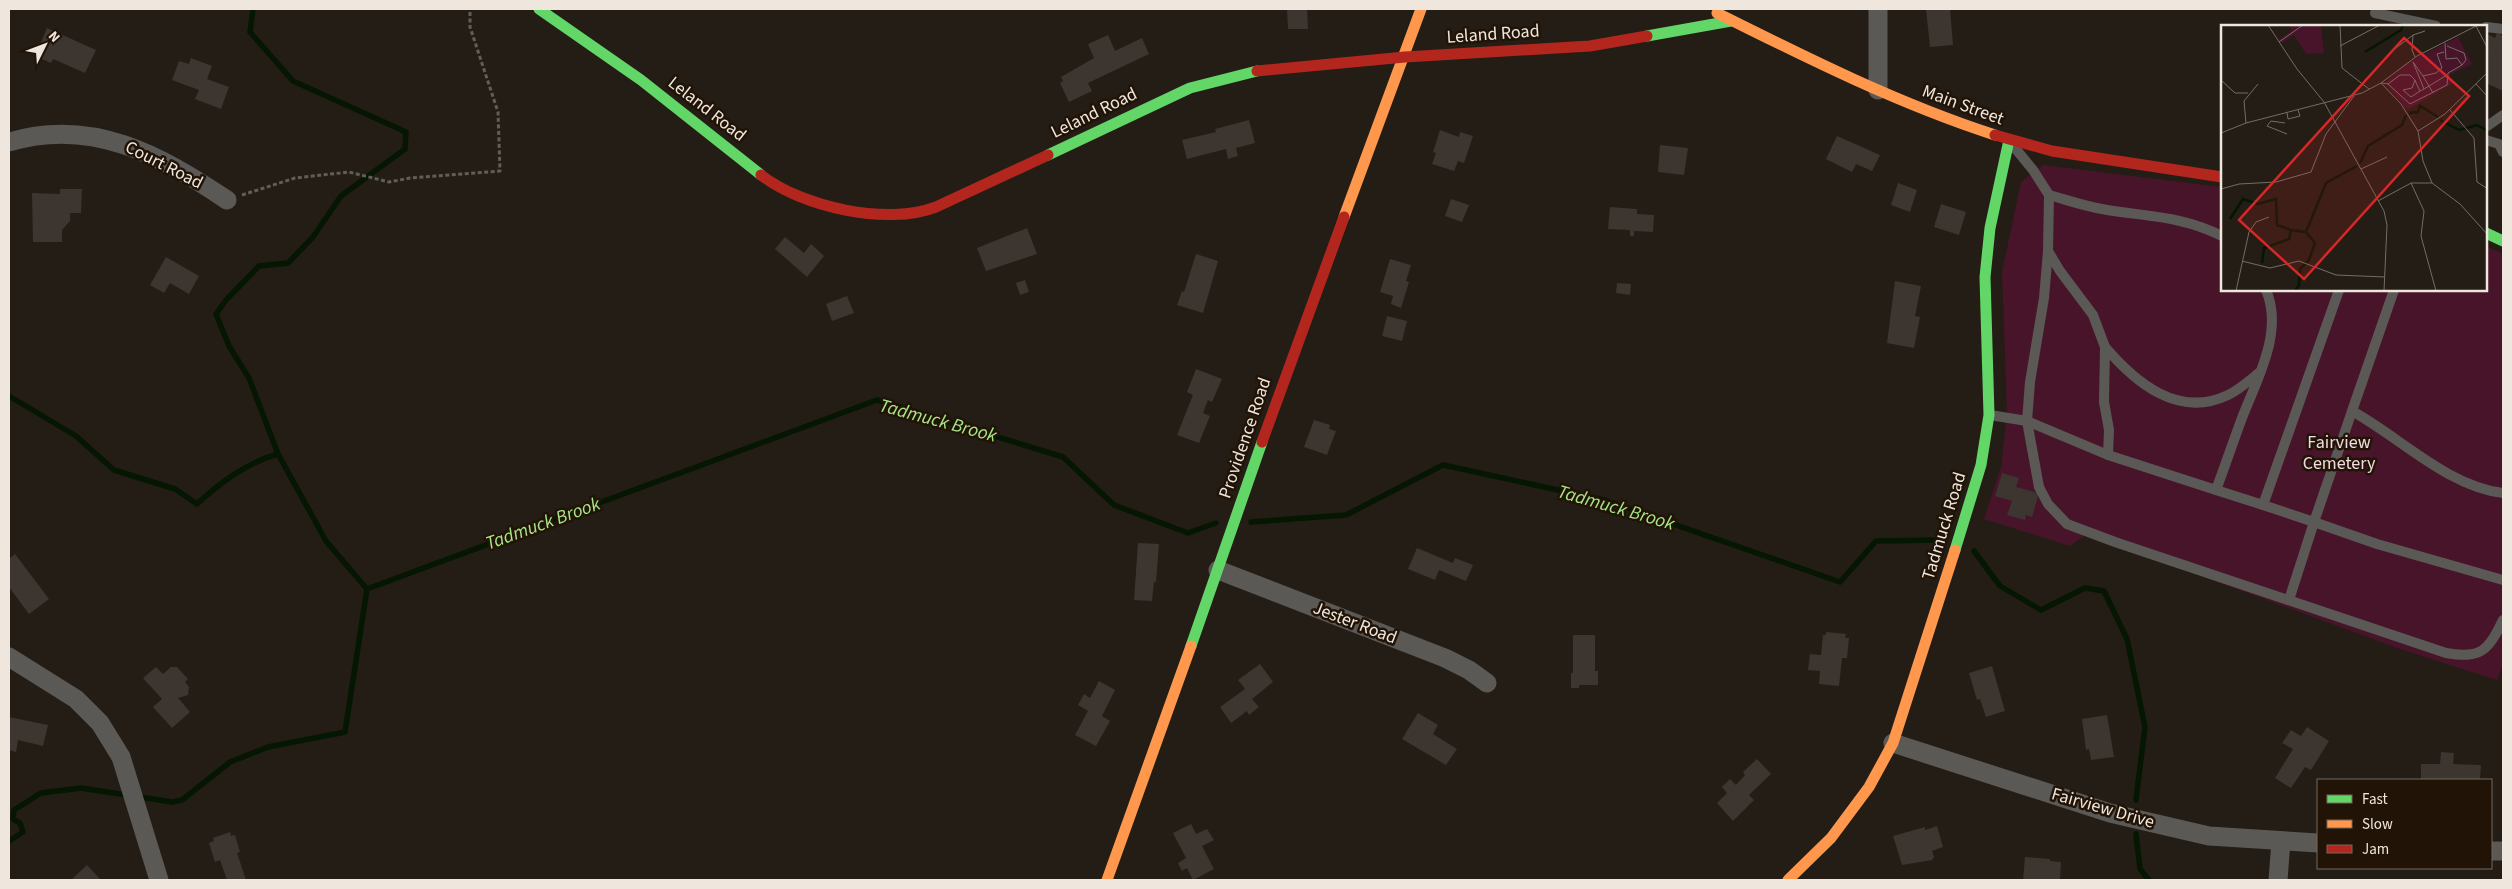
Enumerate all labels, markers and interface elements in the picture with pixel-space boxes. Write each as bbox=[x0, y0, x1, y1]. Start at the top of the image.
street label: Leland Road bbox=[1446, 18, 1540, 50]
north arrow bbox=[20, 20, 70, 70]
inset map bbox=[2221, 25, 2487, 291]
text: N bbox=[43, 27, 64, 47]
street label: Leland Road bbox=[663, 70, 751, 148]
street label: Main Street bbox=[1919, 79, 2007, 131]
street label: Leland Road bbox=[1047, 81, 1141, 145]
street label: Court Road bbox=[121, 135, 207, 195]
street label: Providence Road bbox=[1213, 374, 1277, 502]
water label: Tadmuck Brook bbox=[876, 392, 1001, 450]
park label: Fairview Cemetery bbox=[2303, 430, 2376, 476]
street label: Tadmuck Road bbox=[1916, 469, 1972, 583]
water label: Tadmuck Brook bbox=[1554, 478, 1679, 538]
water label: Tadmuck Brook bbox=[482, 490, 605, 557]
street label: Jester Road bbox=[1309, 596, 1401, 650]
legend bbox=[2317, 779, 2492, 869]
street label: Fairview Drive bbox=[2049, 781, 2157, 835]
text: Fast bbox=[2362, 789, 2388, 810]
text: Slow bbox=[2362, 814, 2393, 835]
text: Jam bbox=[2362, 839, 2389, 860]

